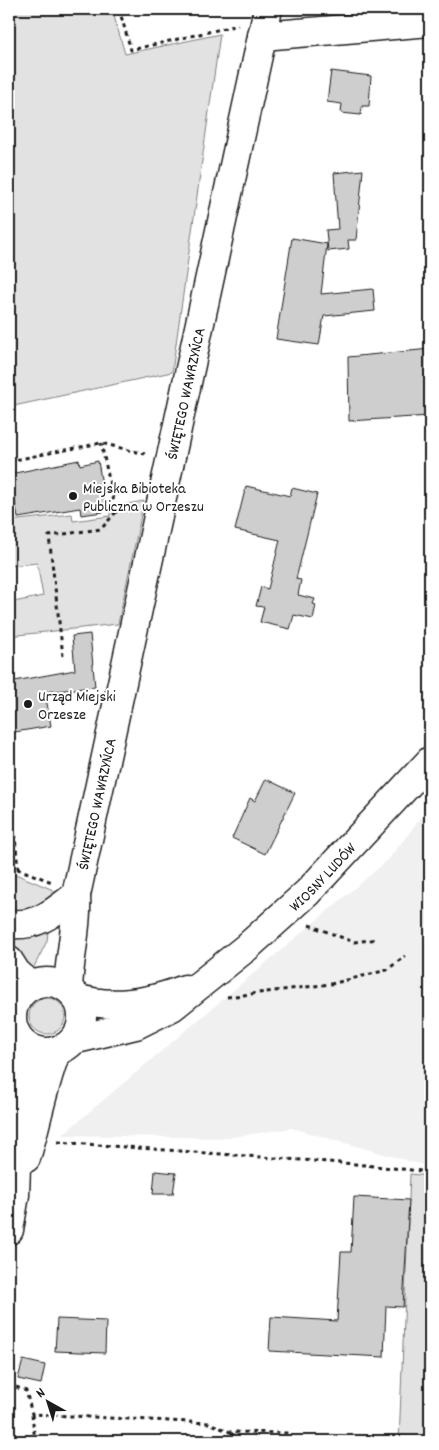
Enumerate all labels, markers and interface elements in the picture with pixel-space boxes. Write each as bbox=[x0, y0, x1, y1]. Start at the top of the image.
street label: ŚWIĘTEGO WAWRZYŃCA bbox=[162, 325, 213, 462]
place label: Miejska Bibioteka Publiczna w Orzeszu bbox=[83, 478, 204, 519]
marker: Miejska Bibioteka Publiczna w Orzeszu bbox=[67, 490, 79, 502]
place label: Urząd Miejski Orzesze bbox=[38, 686, 116, 727]
marker: Urząd Miejski Orzesze bbox=[22, 698, 34, 710]
street label: ŚWIĘTEGO WAWRZYŃCA bbox=[73, 736, 124, 872]
street label: WIOSNY LUDÓW bbox=[285, 838, 363, 918]
north arrow bbox=[22, 1378, 72, 1428]
text: N bbox=[32, 1383, 50, 1403]

